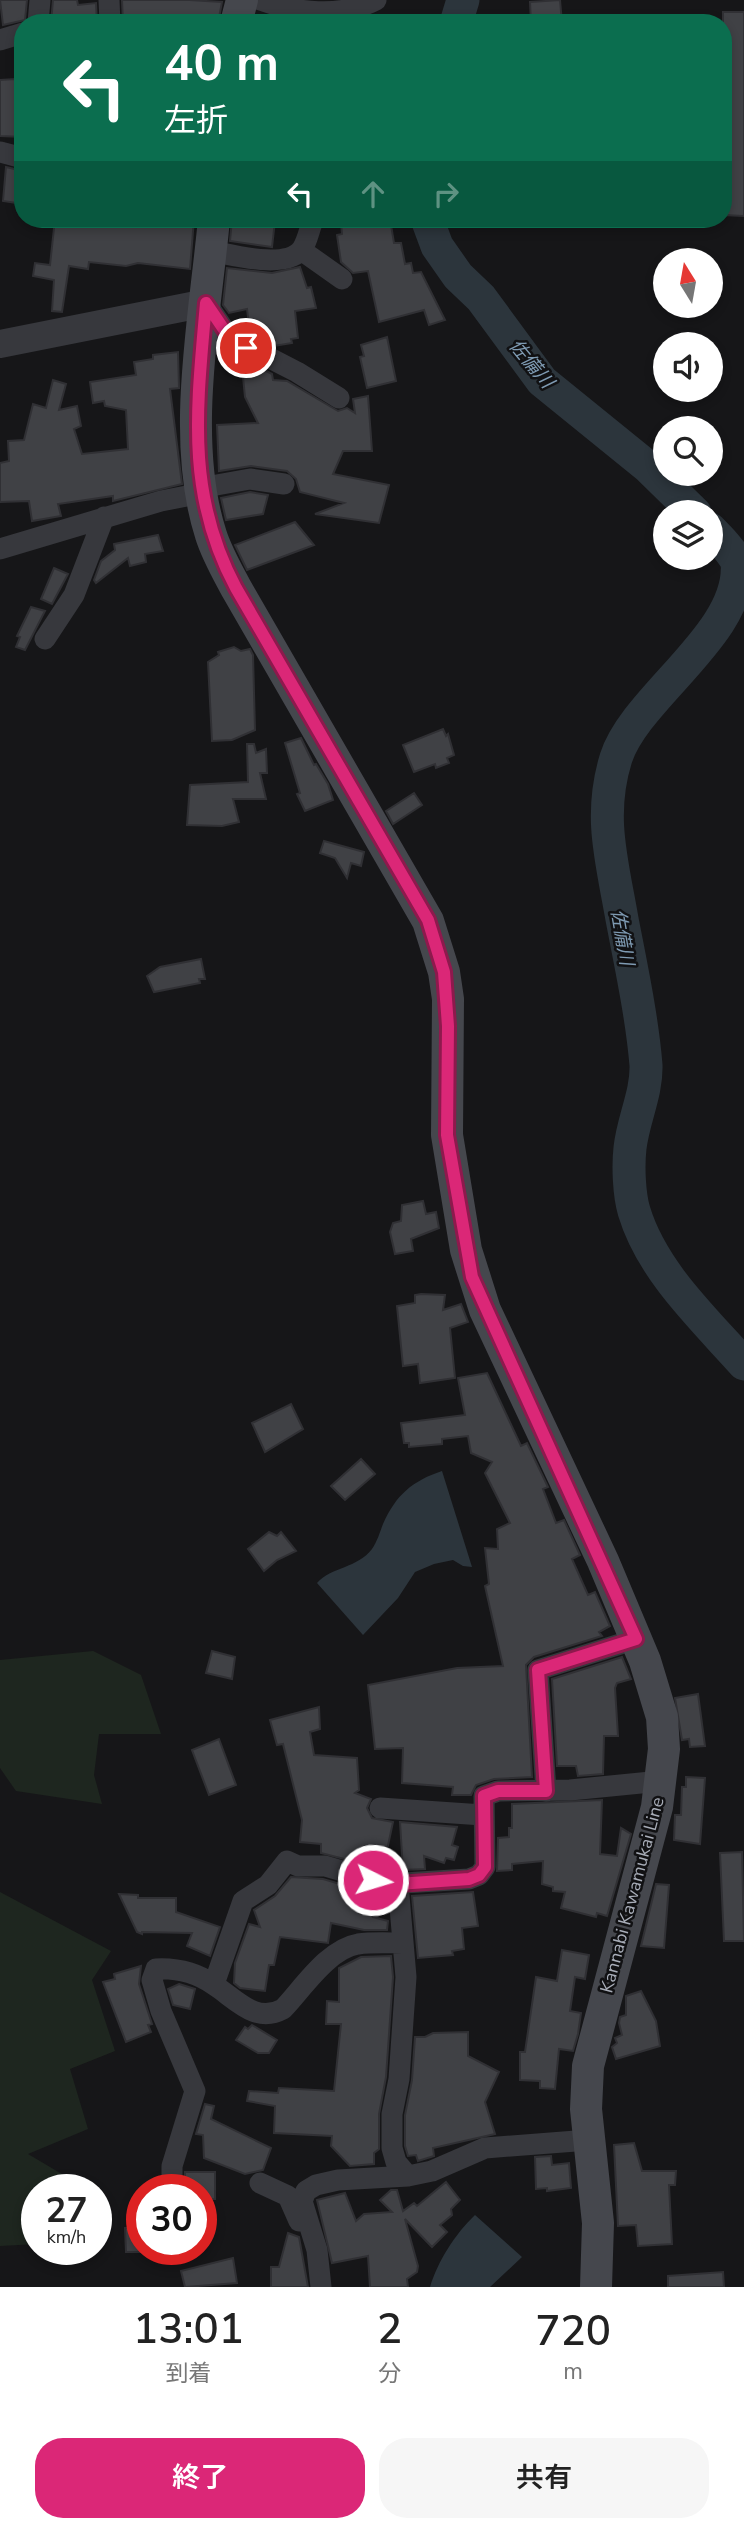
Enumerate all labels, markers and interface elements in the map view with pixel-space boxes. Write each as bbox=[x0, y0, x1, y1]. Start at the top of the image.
text: 40 m bbox=[164, 30, 279, 97]
icon: left bbox=[49, 42, 140, 133]
text: 左折 bbox=[164, 99, 228, 142]
icon: left bbox=[281, 175, 319, 213]
icon: ahead bbox=[354, 175, 392, 213]
icon: right bbox=[427, 175, 465, 213]
north arrow bbox=[653, 248, 723, 318]
map controls bbox=[653, 248, 723, 570]
pin bbox=[216, 318, 276, 378]
icon: arrive bbox=[227, 329, 265, 367]
button: sound bbox=[653, 332, 723, 402]
water label: 佐備川 bbox=[503, 333, 561, 395]
button: search bbox=[653, 416, 723, 486]
button: layers bbox=[653, 500, 723, 570]
water label: 佐備川 bbox=[604, 907, 640, 969]
street label: Kannabi Kawamukai Line bbox=[594, 1794, 670, 1996]
position arrow bbox=[336, 1843, 410, 1917]
speed limit sign: 30 bbox=[126, 2174, 217, 2265]
text: 27 bbox=[45, 2187, 88, 2234]
text: km/h bbox=[47, 2225, 86, 2249]
text: 13:01 bbox=[133, 2301, 244, 2358]
text: 2 bbox=[377, 2301, 402, 2358]
text: 720 bbox=[535, 2303, 611, 2360]
text: m bbox=[563, 2356, 583, 2387]
text: 到着 bbox=[165, 2358, 211, 2389]
text: 分 bbox=[378, 2358, 401, 2389]
button: 終了 bbox=[35, 2438, 365, 2518]
button: 共有 bbox=[379, 2438, 709, 2518]

